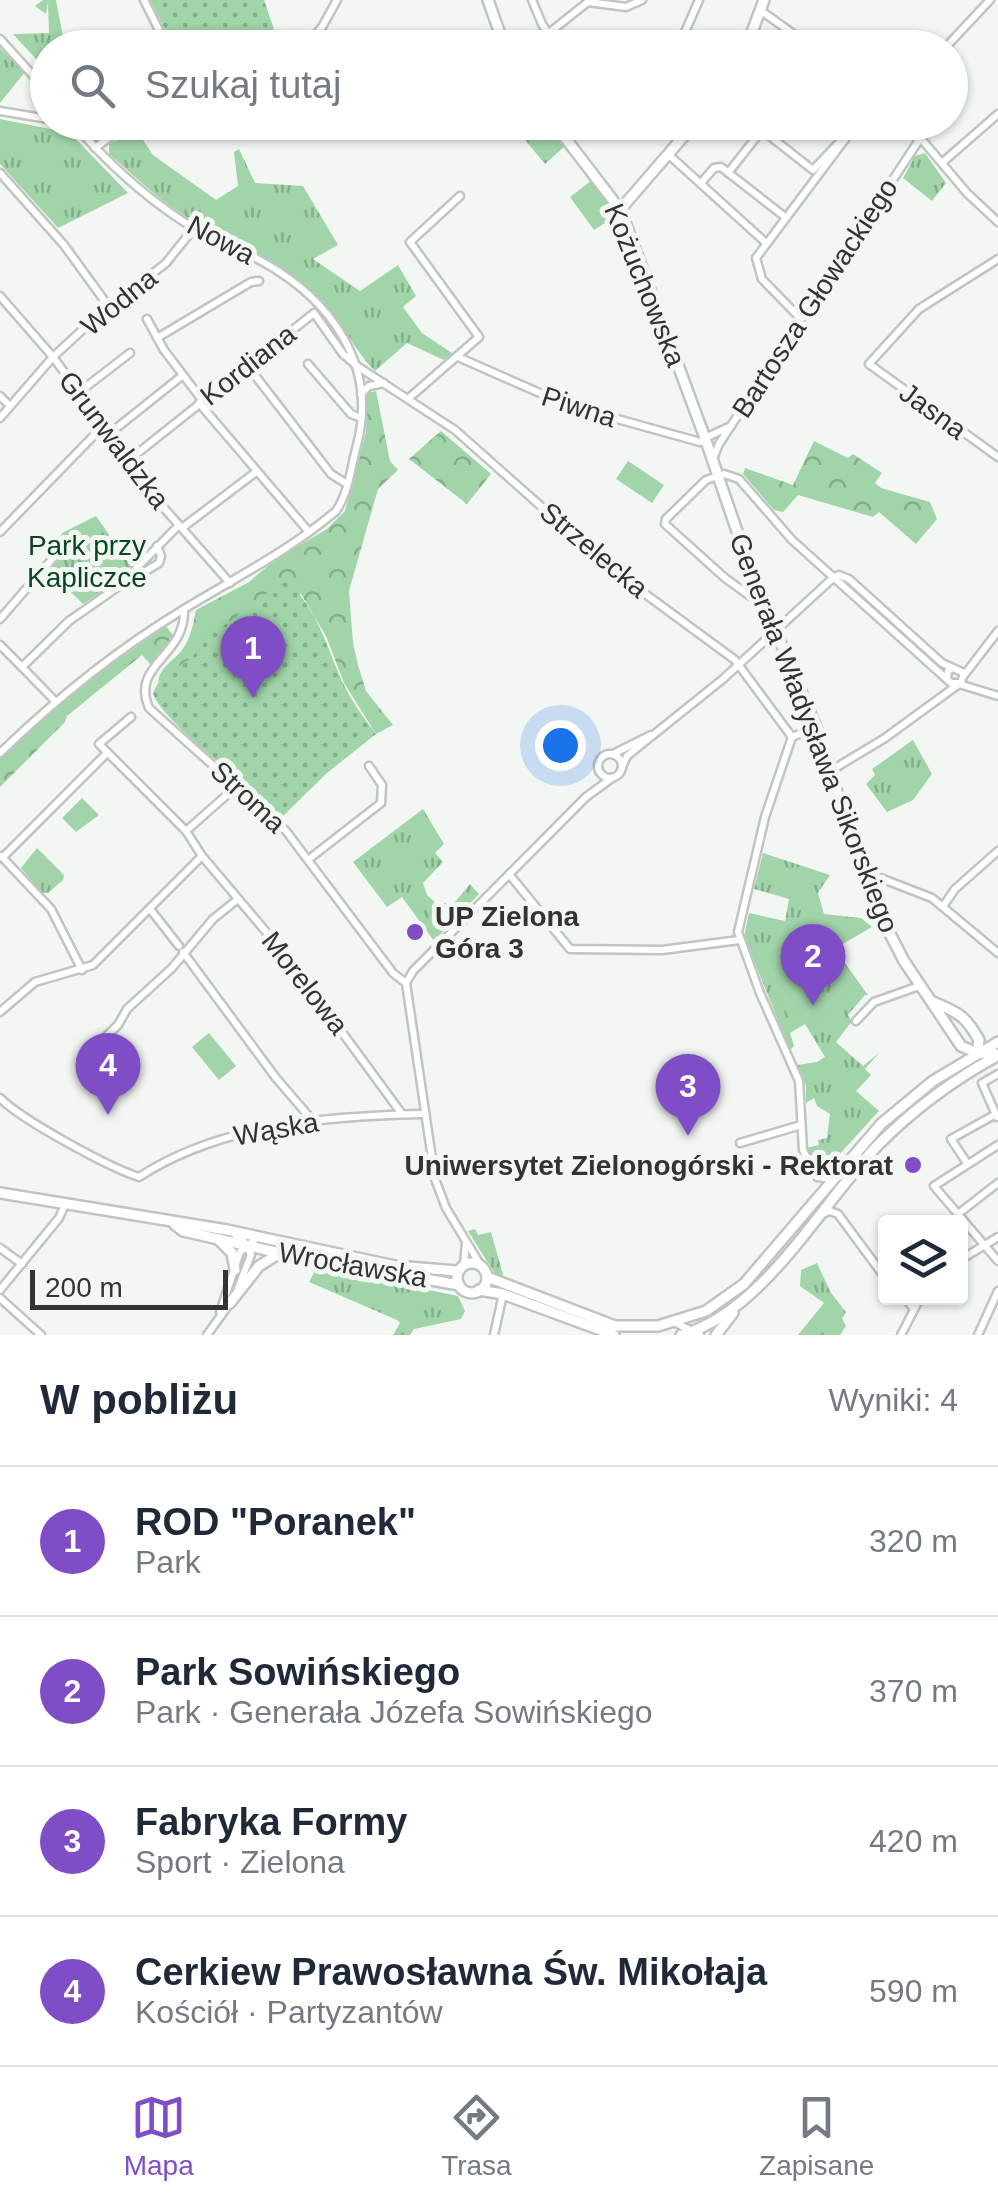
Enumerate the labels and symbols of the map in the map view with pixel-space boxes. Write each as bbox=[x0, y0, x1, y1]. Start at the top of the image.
street label: Bartosza Głowackiego bbox=[726, 173, 904, 423]
street label: Kożuchowska bbox=[598, 199, 692, 371]
street label: Nowa bbox=[182, 210, 260, 271]
street label: Wodna bbox=[75, 262, 163, 342]
street label: Kordiana bbox=[194, 318, 302, 412]
street label: Grunwaldzka bbox=[52, 365, 176, 515]
street label: Jasna bbox=[894, 377, 973, 446]
street label: Piwna bbox=[538, 380, 620, 434]
street label: Strzelecka bbox=[534, 496, 654, 604]
street label: Generała Władysława Sikorskiego bbox=[723, 529, 905, 937]
park label: Park przy Kapliczce bbox=[27, 530, 147, 593]
pin: 1 bbox=[220, 616, 286, 698]
your location bbox=[535, 720, 586, 771]
street label: Stroma bbox=[204, 755, 292, 839]
place label: UP Zielona Góra 3 bbox=[435, 901, 580, 964]
marker: UP Zielona Góra 3 bbox=[404, 921, 426, 943]
pin: 2 bbox=[780, 924, 846, 1006]
street label: Morelowa bbox=[255, 926, 355, 1041]
pin: 4 bbox=[76, 1032, 140, 1115]
pin: 3 bbox=[656, 1054, 720, 1136]
street label: Wąska bbox=[231, 1106, 321, 1152]
place label: Uniwersytet Zielonogórski - Rektorat bbox=[404, 1150, 893, 1181]
marker: Uniwersytet Zielonogórski - Rektorat bbox=[902, 1154, 924, 1176]
street label: Wrocławska bbox=[276, 1237, 430, 1293]
scale bar bbox=[30, 1265, 228, 1310]

